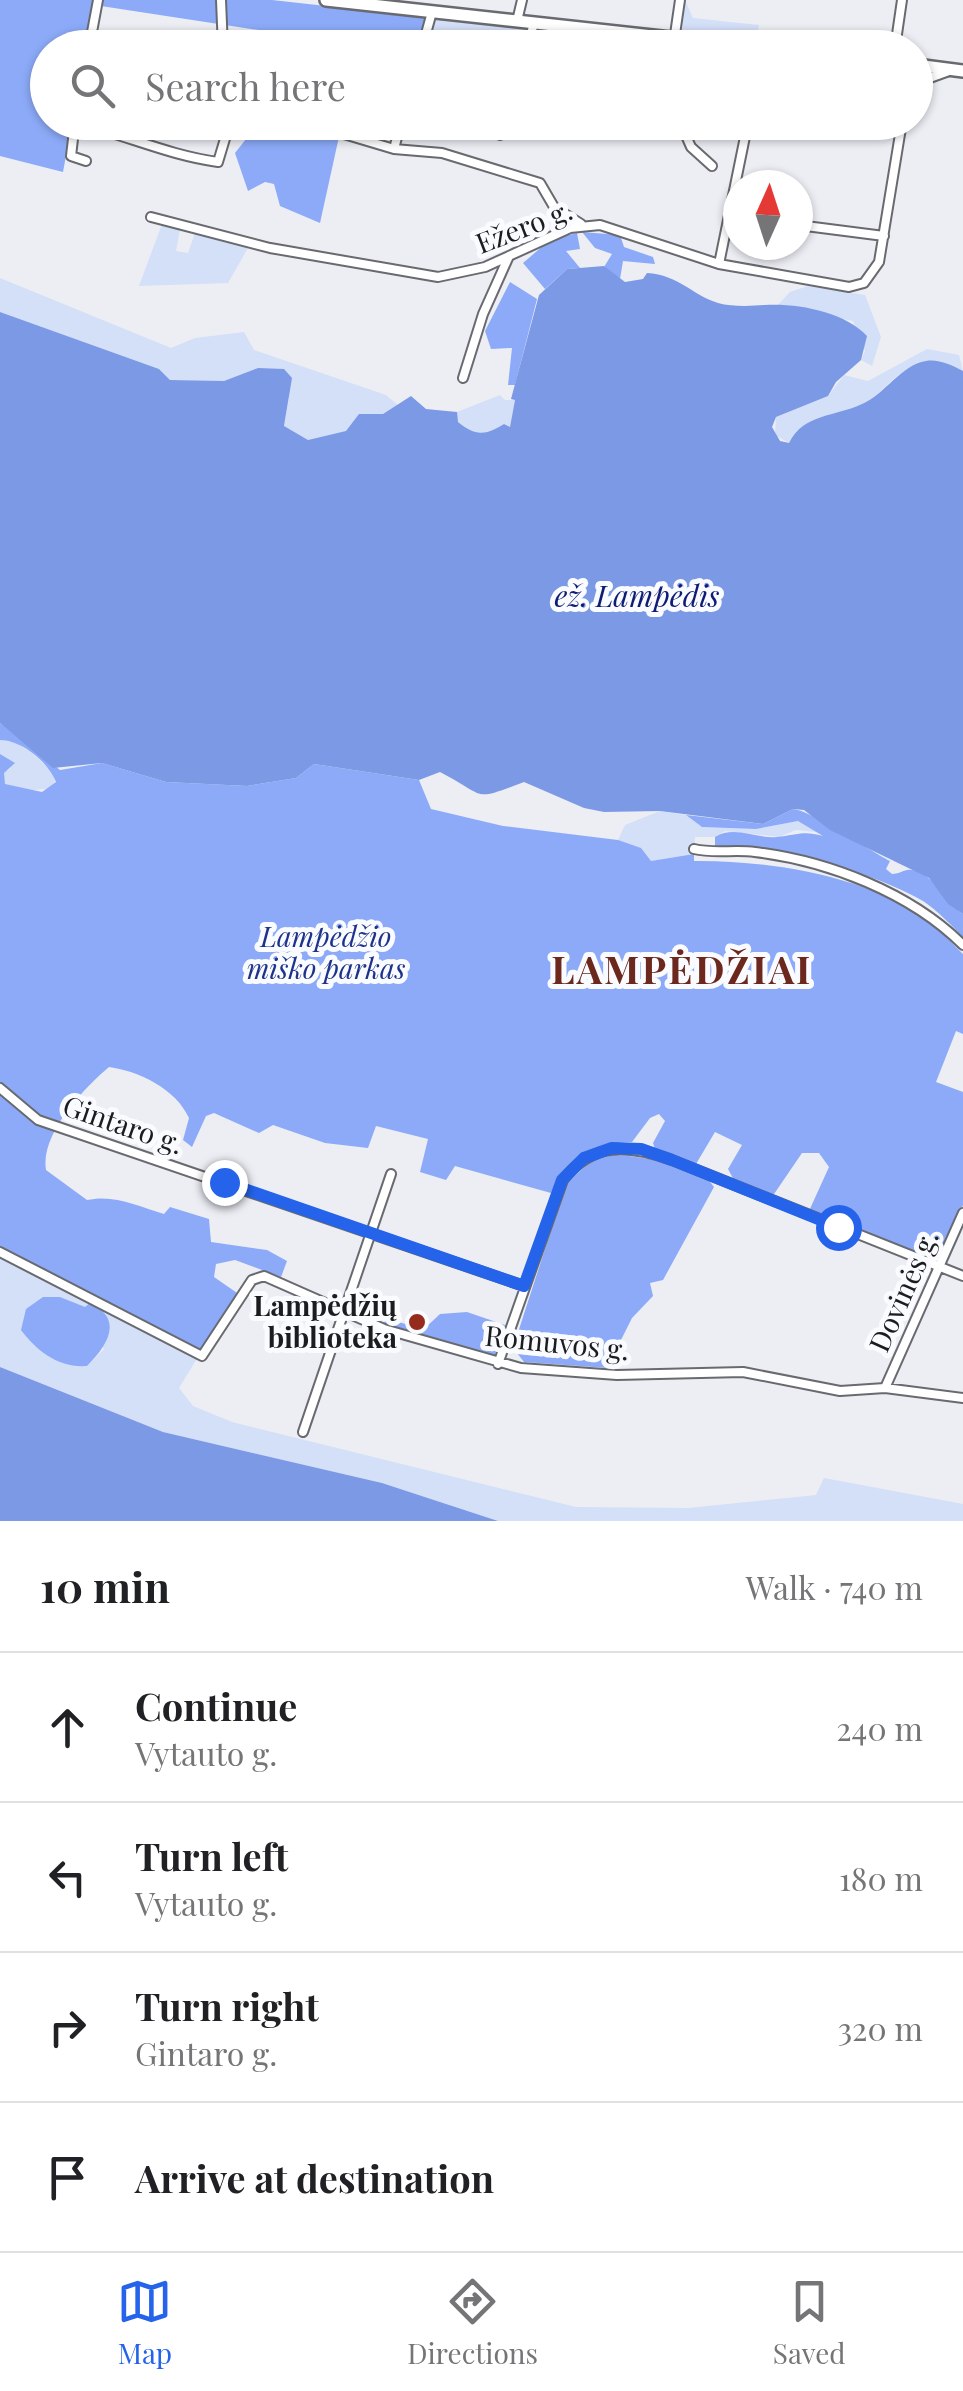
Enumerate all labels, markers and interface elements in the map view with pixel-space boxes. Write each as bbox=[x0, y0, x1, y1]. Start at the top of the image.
search box bbox=[30, 30, 933, 140]
icon: search bbox=[65, 58, 120, 113]
text: Search here bbox=[145, 60, 346, 111]
north arrow bbox=[723, 170, 813, 260]
street label: Ežero g. bbox=[470, 190, 577, 261]
water label: ež. Lampėdis bbox=[555, 575, 719, 615]
park label: Lampėdžio miško parkas bbox=[247, 917, 406, 986]
district label: LAMPĖDŽIAI bbox=[551, 943, 813, 994]
street label: Gintaro g. bbox=[59, 1086, 188, 1161]
route end bbox=[202, 1160, 248, 1206]
route start bbox=[816, 1205, 862, 1251]
street label: Dovinės g. bbox=[859, 1224, 946, 1357]
place label: Lampėdžių biblioteka bbox=[253, 1286, 397, 1355]
marker: Lampėdžių biblioteka bbox=[406, 1311, 428, 1333]
street label: Romuvos g. bbox=[483, 1316, 631, 1367]
text: 10 min bbox=[40, 1558, 170, 1614]
text: Walk · 740 m bbox=[746, 1565, 923, 1608]
text: Continue bbox=[135, 1680, 297, 1731]
icon: ahead bbox=[40, 1700, 95, 1755]
text: 240 m bbox=[836, 1706, 923, 1749]
text: Vytauto g. bbox=[135, 1731, 277, 1774]
text: Turn left bbox=[135, 1830, 288, 1881]
icon: left bbox=[40, 1850, 95, 1905]
text: 180 m bbox=[839, 1856, 923, 1899]
text: Vytauto g. bbox=[135, 1881, 277, 1924]
text: Turn right bbox=[135, 1980, 319, 2031]
icon: right bbox=[40, 2000, 95, 2055]
text: 320 m bbox=[838, 2006, 923, 2049]
text: Gintaro g. bbox=[135, 2031, 277, 2074]
icon: arrive bbox=[40, 2150, 95, 2205]
text: Arrive at destination bbox=[135, 2152, 494, 2203]
tab: Map bbox=[117, 2274, 172, 2371]
tab: Directions bbox=[407, 2274, 538, 2371]
tab: Saved bbox=[773, 2274, 846, 2371]

